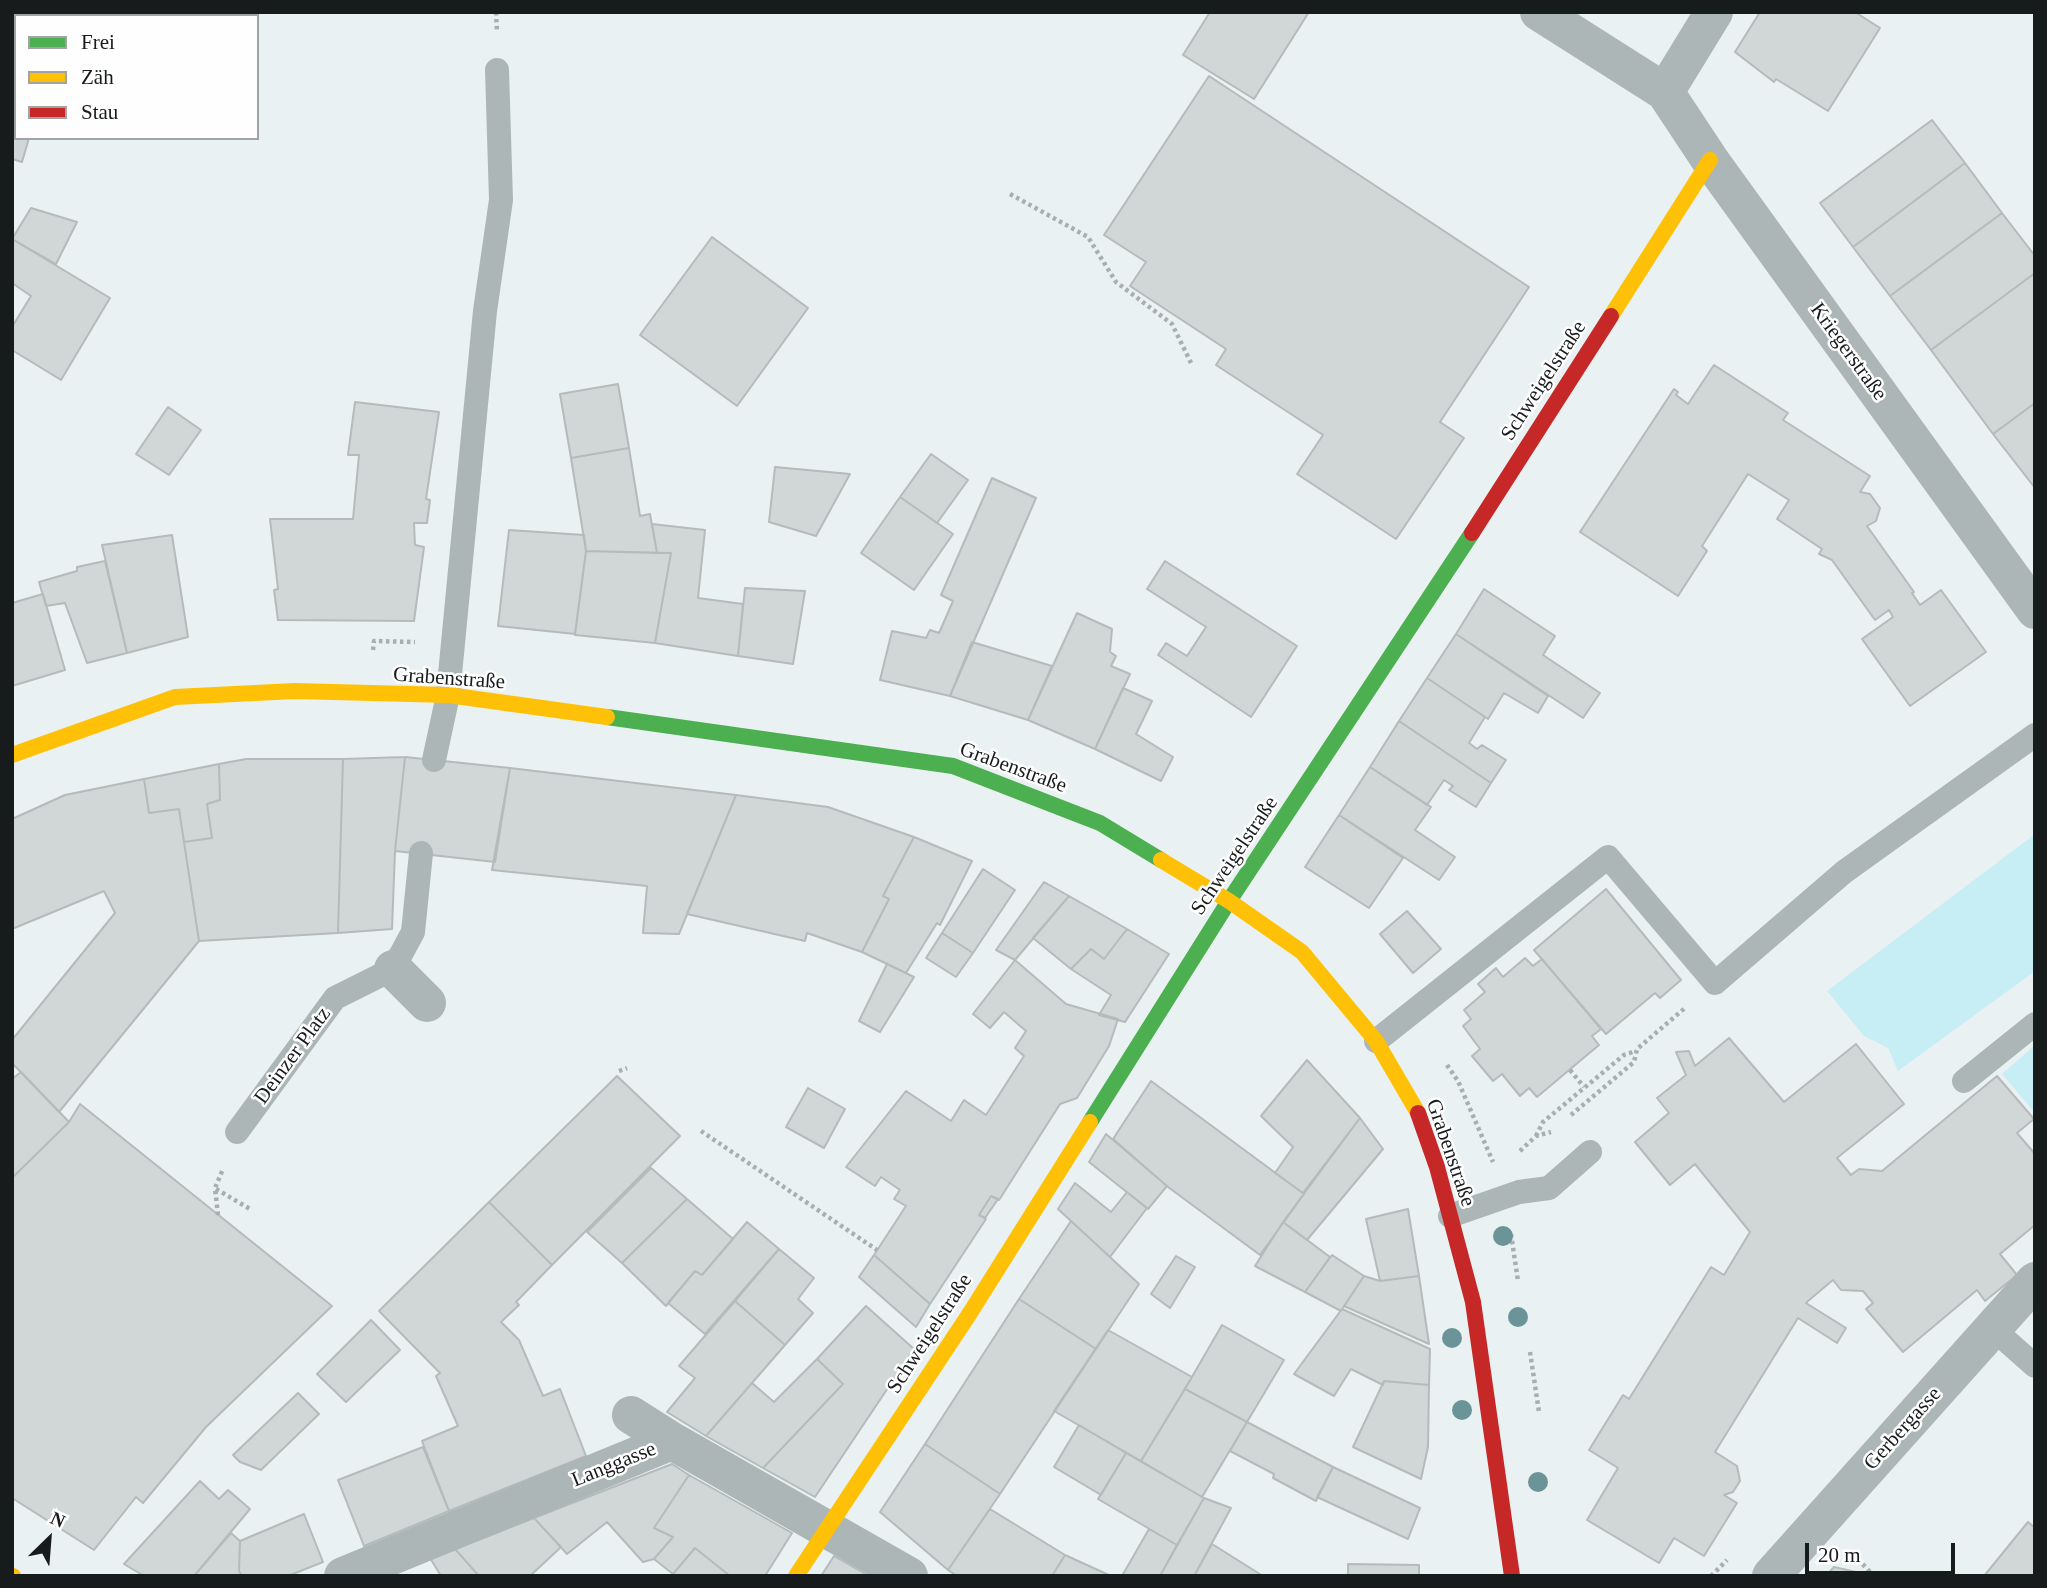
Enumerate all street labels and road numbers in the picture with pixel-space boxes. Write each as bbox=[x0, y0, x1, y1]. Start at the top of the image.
street label: Kriegerstraße bbox=[1804, 298, 1892, 406]
street label: Schweigelstraße bbox=[1496, 316, 1592, 446]
street label: Grabenstraße bbox=[392, 663, 506, 695]
street label: Grabenstraße bbox=[956, 737, 1070, 799]
street label: Schweigelstraße bbox=[1186, 792, 1284, 920]
street label: Deinzer Platz bbox=[249, 1003, 337, 1109]
street label: Grabenstraße bbox=[1420, 1096, 1480, 1210]
street label: Schweigelstraße bbox=[882, 1269, 978, 1399]
street label: Gerbergasse bbox=[1859, 1382, 1947, 1476]
street label: Langgasse bbox=[568, 1437, 660, 1493]

